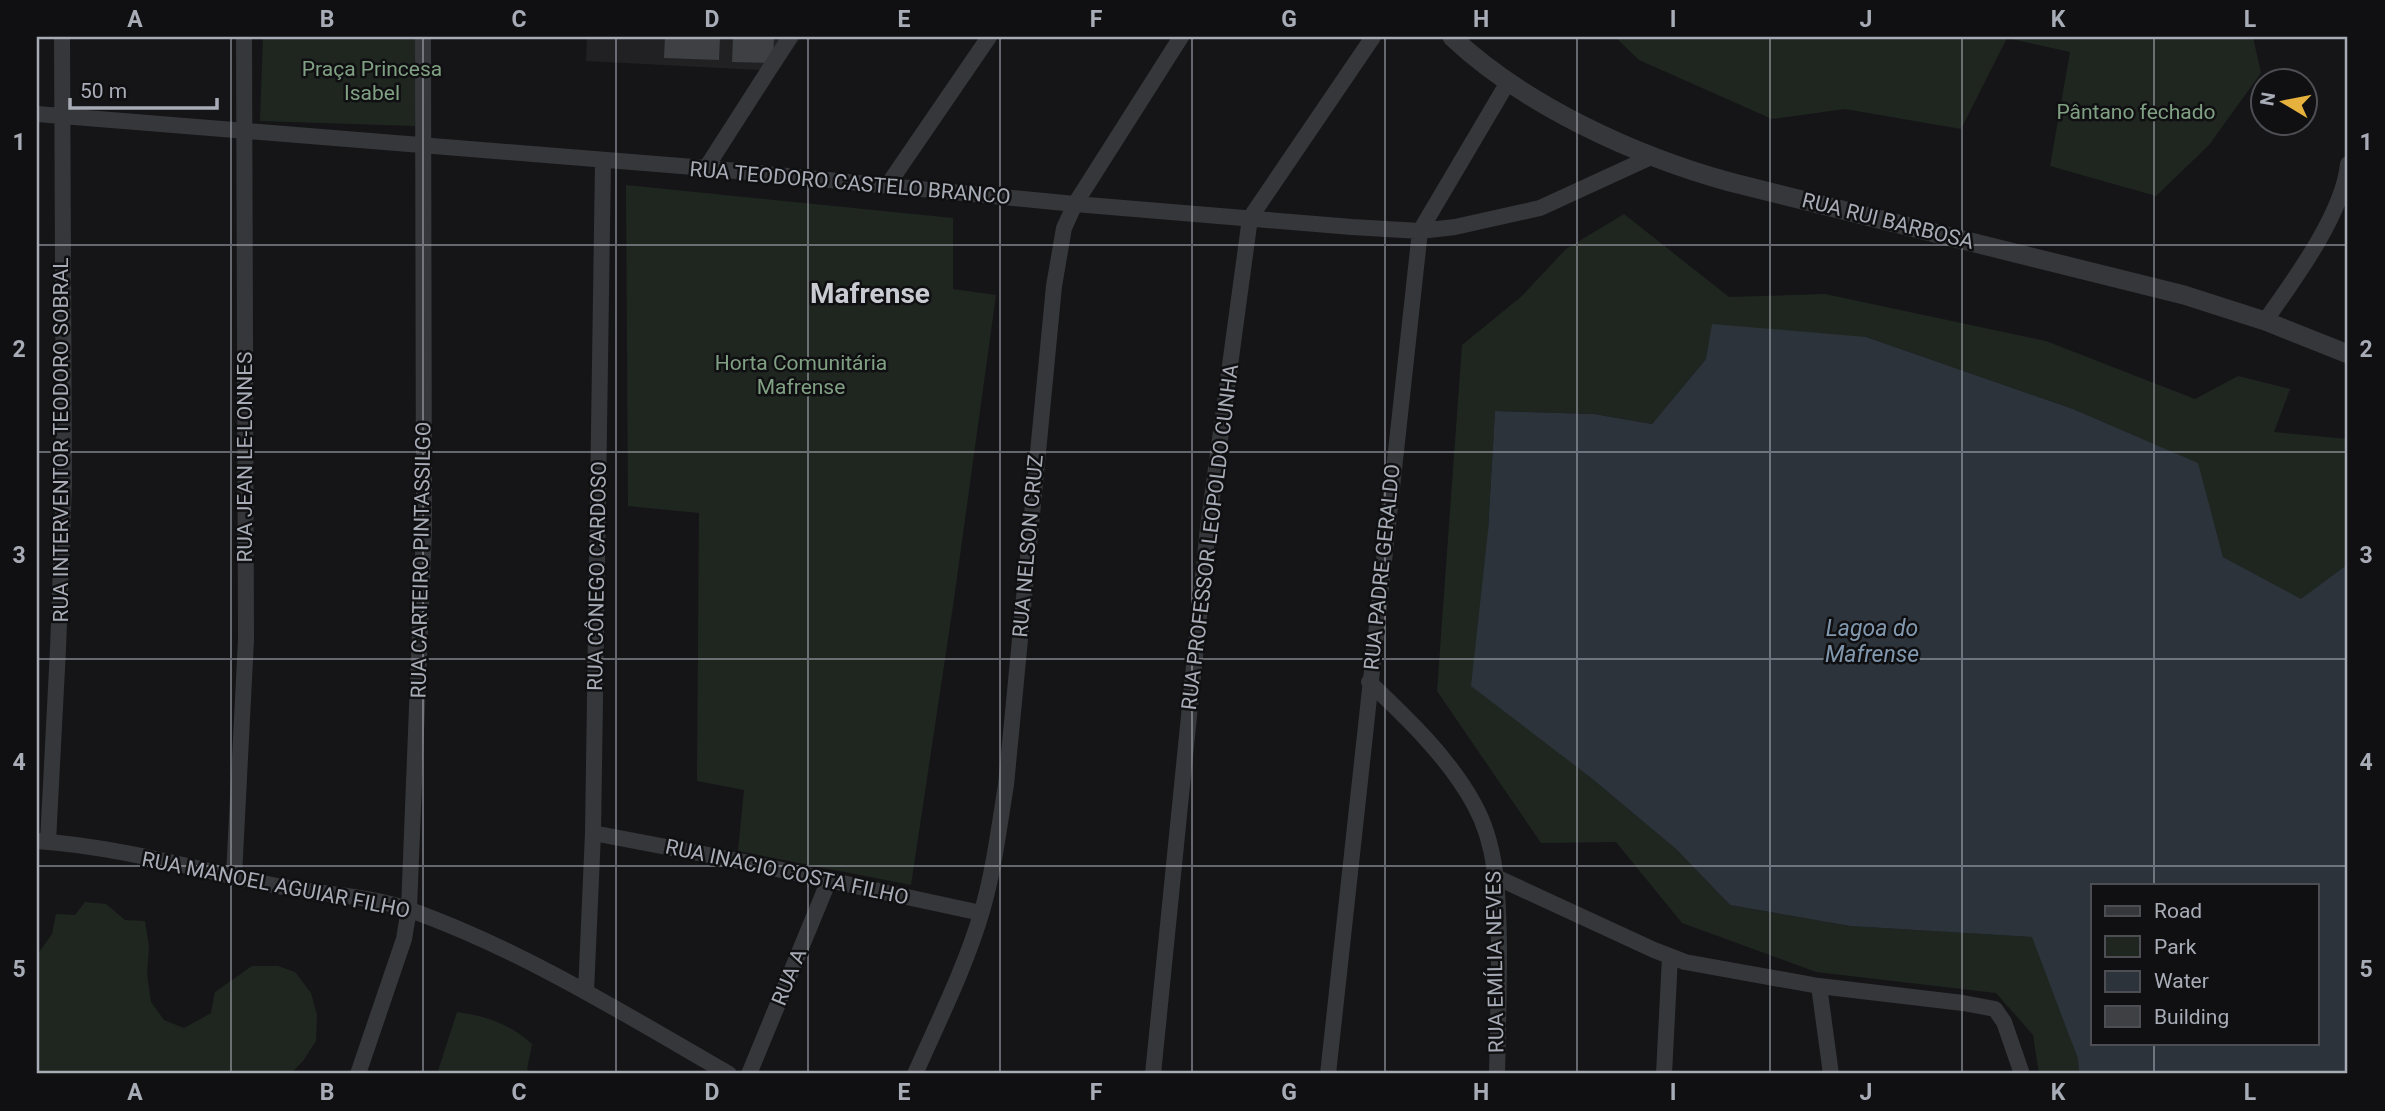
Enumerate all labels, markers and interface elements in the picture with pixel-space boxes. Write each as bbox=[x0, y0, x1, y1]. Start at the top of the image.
text: A bbox=[127, 6, 143, 33]
text: B bbox=[320, 6, 334, 33]
text: C bbox=[511, 6, 527, 33]
text: D bbox=[705, 6, 719, 33]
text: E bbox=[898, 6, 911, 33]
text: F bbox=[1090, 6, 1103, 33]
text: G bbox=[1281, 6, 1297, 33]
text: H bbox=[1473, 6, 1489, 33]
text: I bbox=[1670, 6, 1676, 33]
text: J bbox=[1860, 6, 1872, 33]
text: K bbox=[2051, 6, 2066, 33]
text: L bbox=[2244, 6, 2256, 33]
park label: Praça Princesa Isabel bbox=[302, 57, 442, 105]
scale bar bbox=[70, 66, 217, 110]
north arrow bbox=[2248, 66, 2318, 136]
text: 50 m bbox=[80, 79, 127, 103]
text: N bbox=[2255, 91, 2280, 108]
park label: Pântano fechado bbox=[2056, 100, 2216, 124]
text: 1 bbox=[12, 129, 26, 156]
text: 1 bbox=[2359, 129, 2373, 156]
street label: RUA TEODORO CASTELO BRANCO bbox=[689, 157, 1011, 209]
street label: RUA RUI BARBOSA bbox=[1800, 188, 1977, 254]
street label: RUA INTERVENTOR TEODORO SOBRAL bbox=[49, 258, 73, 622]
district label: Mafrense bbox=[810, 277, 930, 310]
text: 2 bbox=[12, 336, 26, 363]
text: 2 bbox=[2359, 336, 2373, 363]
street label: RUA JEAN LE-LONNES bbox=[233, 351, 257, 563]
park label: Horta Comunitária Mafrense bbox=[715, 351, 887, 399]
street label: RUA PROFESSOR LEOPOLDO CUNHA bbox=[1177, 362, 1243, 711]
street label: RUA CARTEIRO PINTASSILGO bbox=[407, 422, 435, 698]
street label: RUA NELSON CRUZ bbox=[1008, 454, 1048, 638]
street label: RUA CÔNEGO CARDOSO bbox=[583, 461, 611, 691]
street label: RUA PADRE GERALDO bbox=[1359, 463, 1405, 671]
text: 3 bbox=[12, 542, 26, 569]
text: 3 bbox=[2359, 542, 2373, 569]
water label: Lagoa do Mafrense bbox=[1825, 615, 1919, 668]
text: 4 bbox=[12, 749, 26, 776]
text: 4 bbox=[2359, 749, 2373, 776]
street label: RUA INACIO COSTA FILHO bbox=[663, 834, 911, 910]
street label: RUA MANOEL AGUIAR FILHO bbox=[140, 847, 412, 923]
street label: RUA EMÍLIA NEVES bbox=[1481, 871, 1509, 1053]
legend bbox=[2091, 884, 2318, 1044]
text: Road bbox=[2154, 899, 2202, 923]
text: Park bbox=[2154, 935, 2197, 959]
street label: RUA A bbox=[767, 945, 811, 1009]
text: 5 bbox=[12, 956, 26, 983]
text: 5 bbox=[2359, 956, 2373, 983]
text: Water bbox=[2154, 969, 2209, 993]
text: Building bbox=[2154, 1005, 2229, 1029]
text: A bbox=[127, 1079, 143, 1106]
text: B bbox=[320, 1079, 334, 1106]
text: C bbox=[511, 1079, 527, 1106]
text: D bbox=[705, 1079, 719, 1106]
text: E bbox=[898, 1079, 911, 1106]
text: F bbox=[1090, 1079, 1103, 1106]
text: G bbox=[1281, 1079, 1297, 1106]
text: H bbox=[1473, 1079, 1489, 1106]
text: I bbox=[1670, 1079, 1676, 1106]
text: J bbox=[1860, 1079, 1872, 1106]
text: K bbox=[2051, 1079, 2066, 1106]
text: L bbox=[2244, 1079, 2256, 1106]

